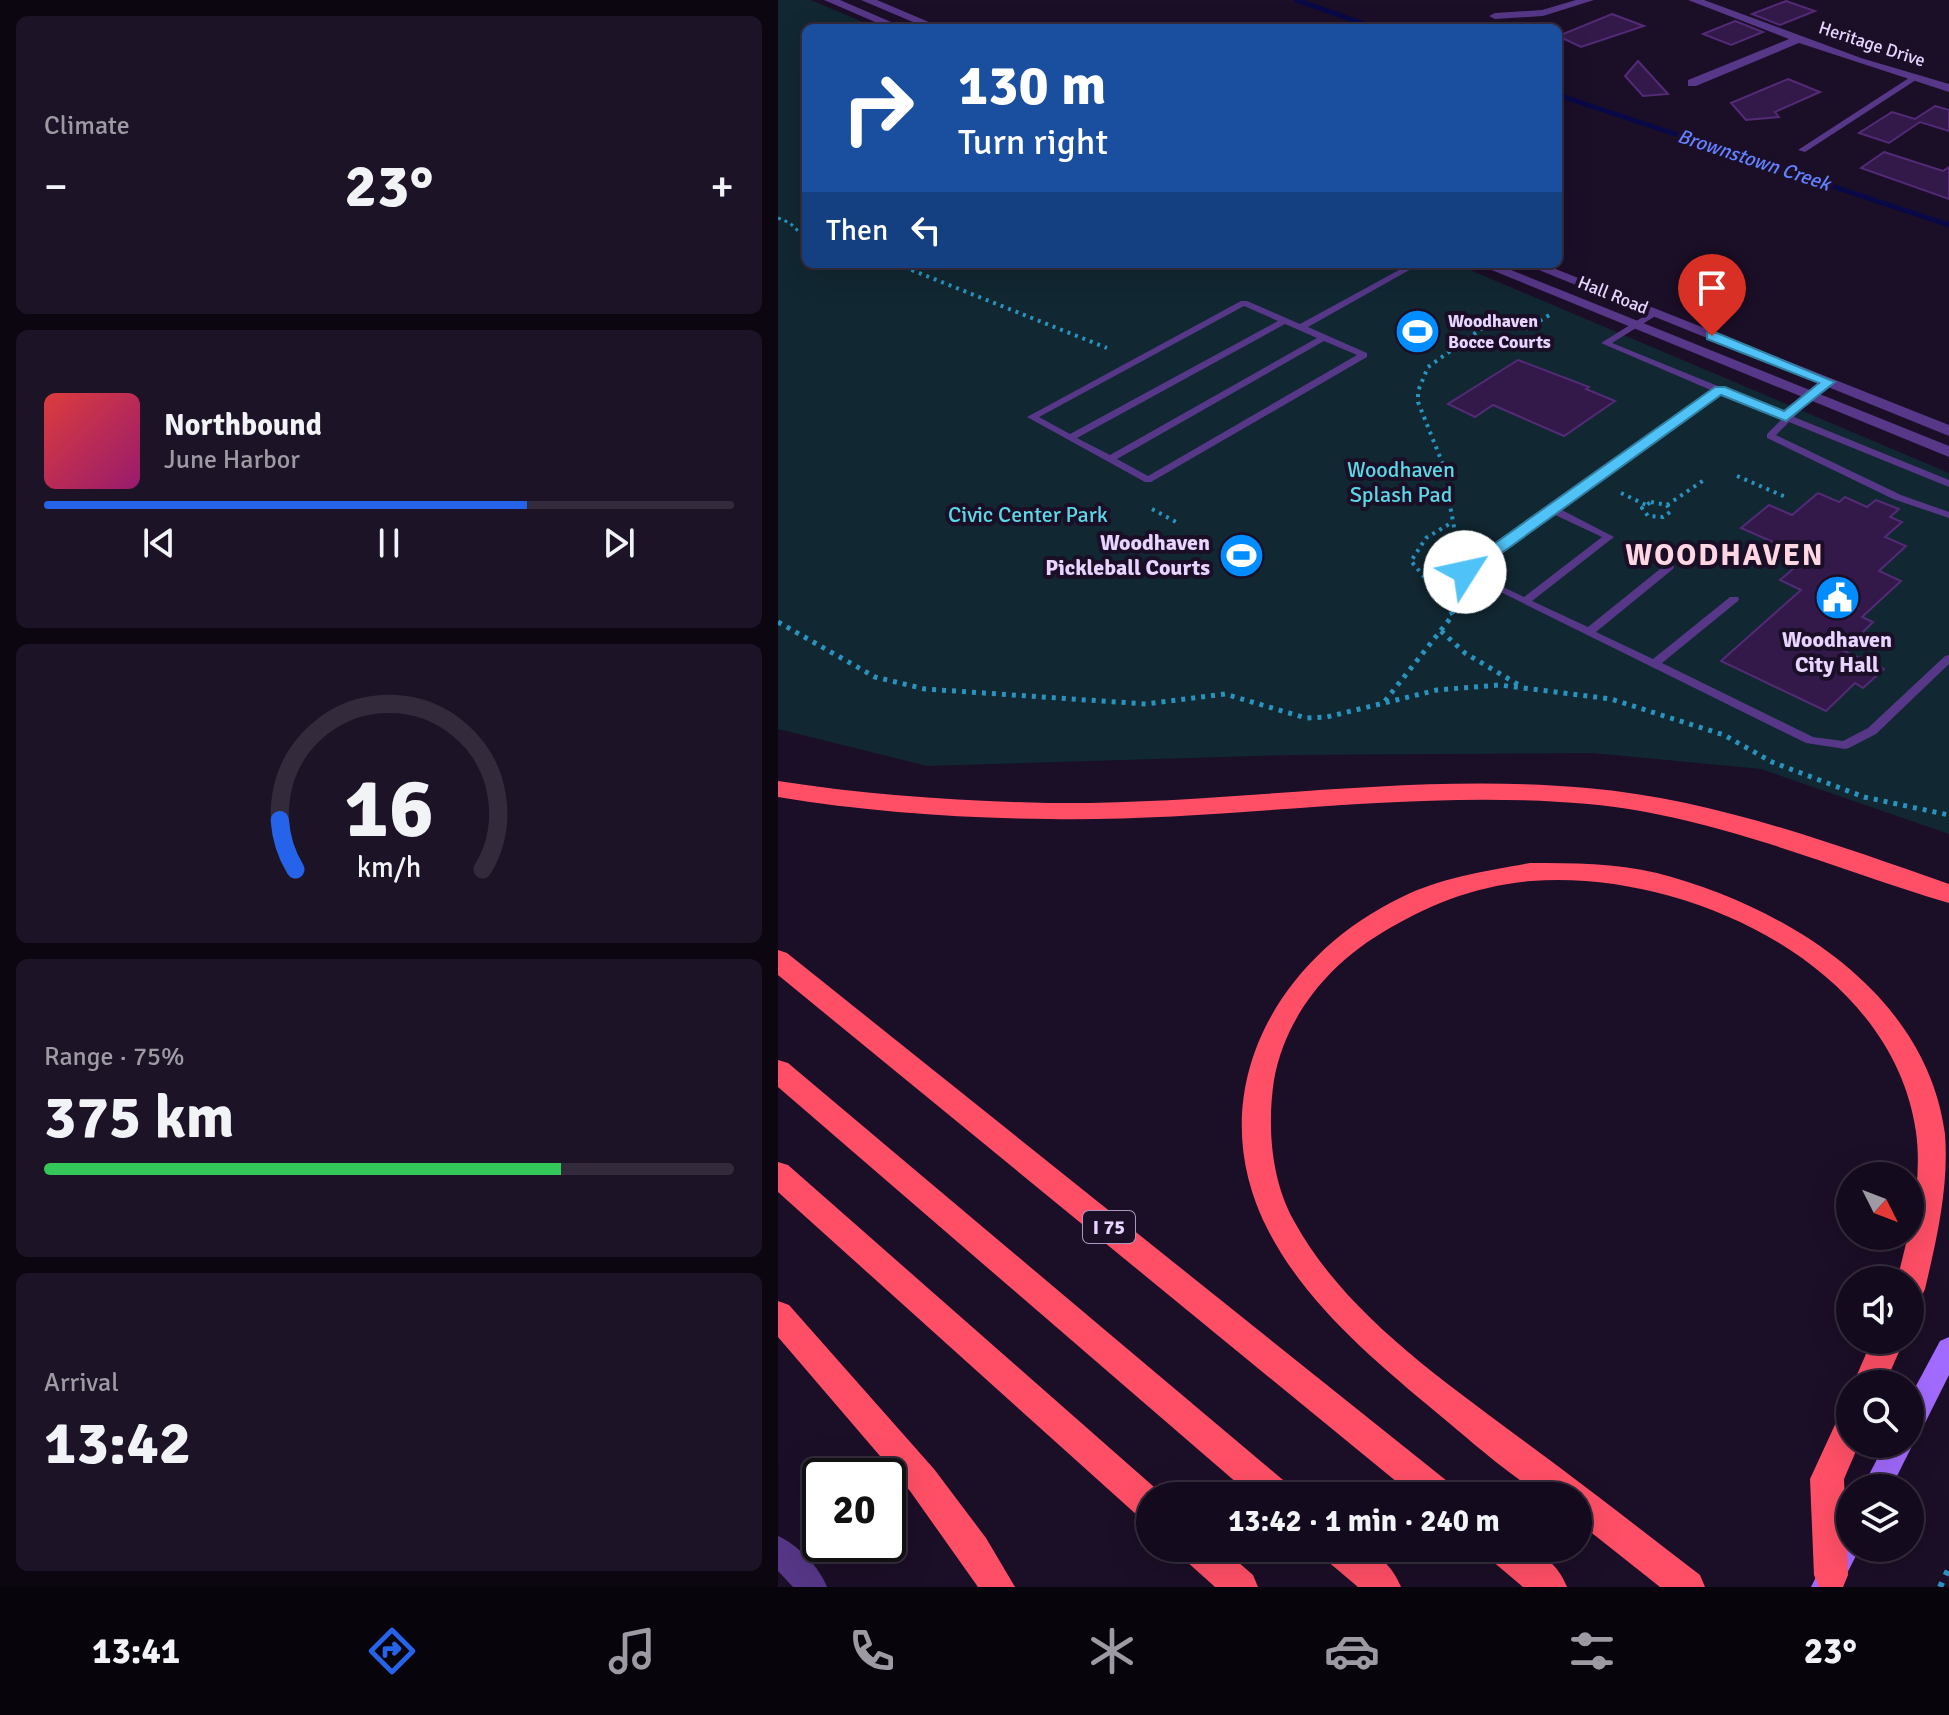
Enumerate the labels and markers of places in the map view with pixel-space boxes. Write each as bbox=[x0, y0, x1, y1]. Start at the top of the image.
pin bbox=[1678, 254, 1746, 336]
sports icon: Woodhaven Bocce Courts bbox=[1393, 307, 1441, 355]
place label: Woodhaven Bocce Courts bbox=[1448, 310, 1551, 353]
place label: Woodhaven Pickleball Courts bbox=[1045, 529, 1210, 581]
sports icon: Woodhaven Pickleball Courts bbox=[1217, 531, 1265, 579]
public building icon: Woodhaven City Hall bbox=[1813, 574, 1861, 622]
place label: Woodhaven City Hall bbox=[1782, 626, 1892, 678]

